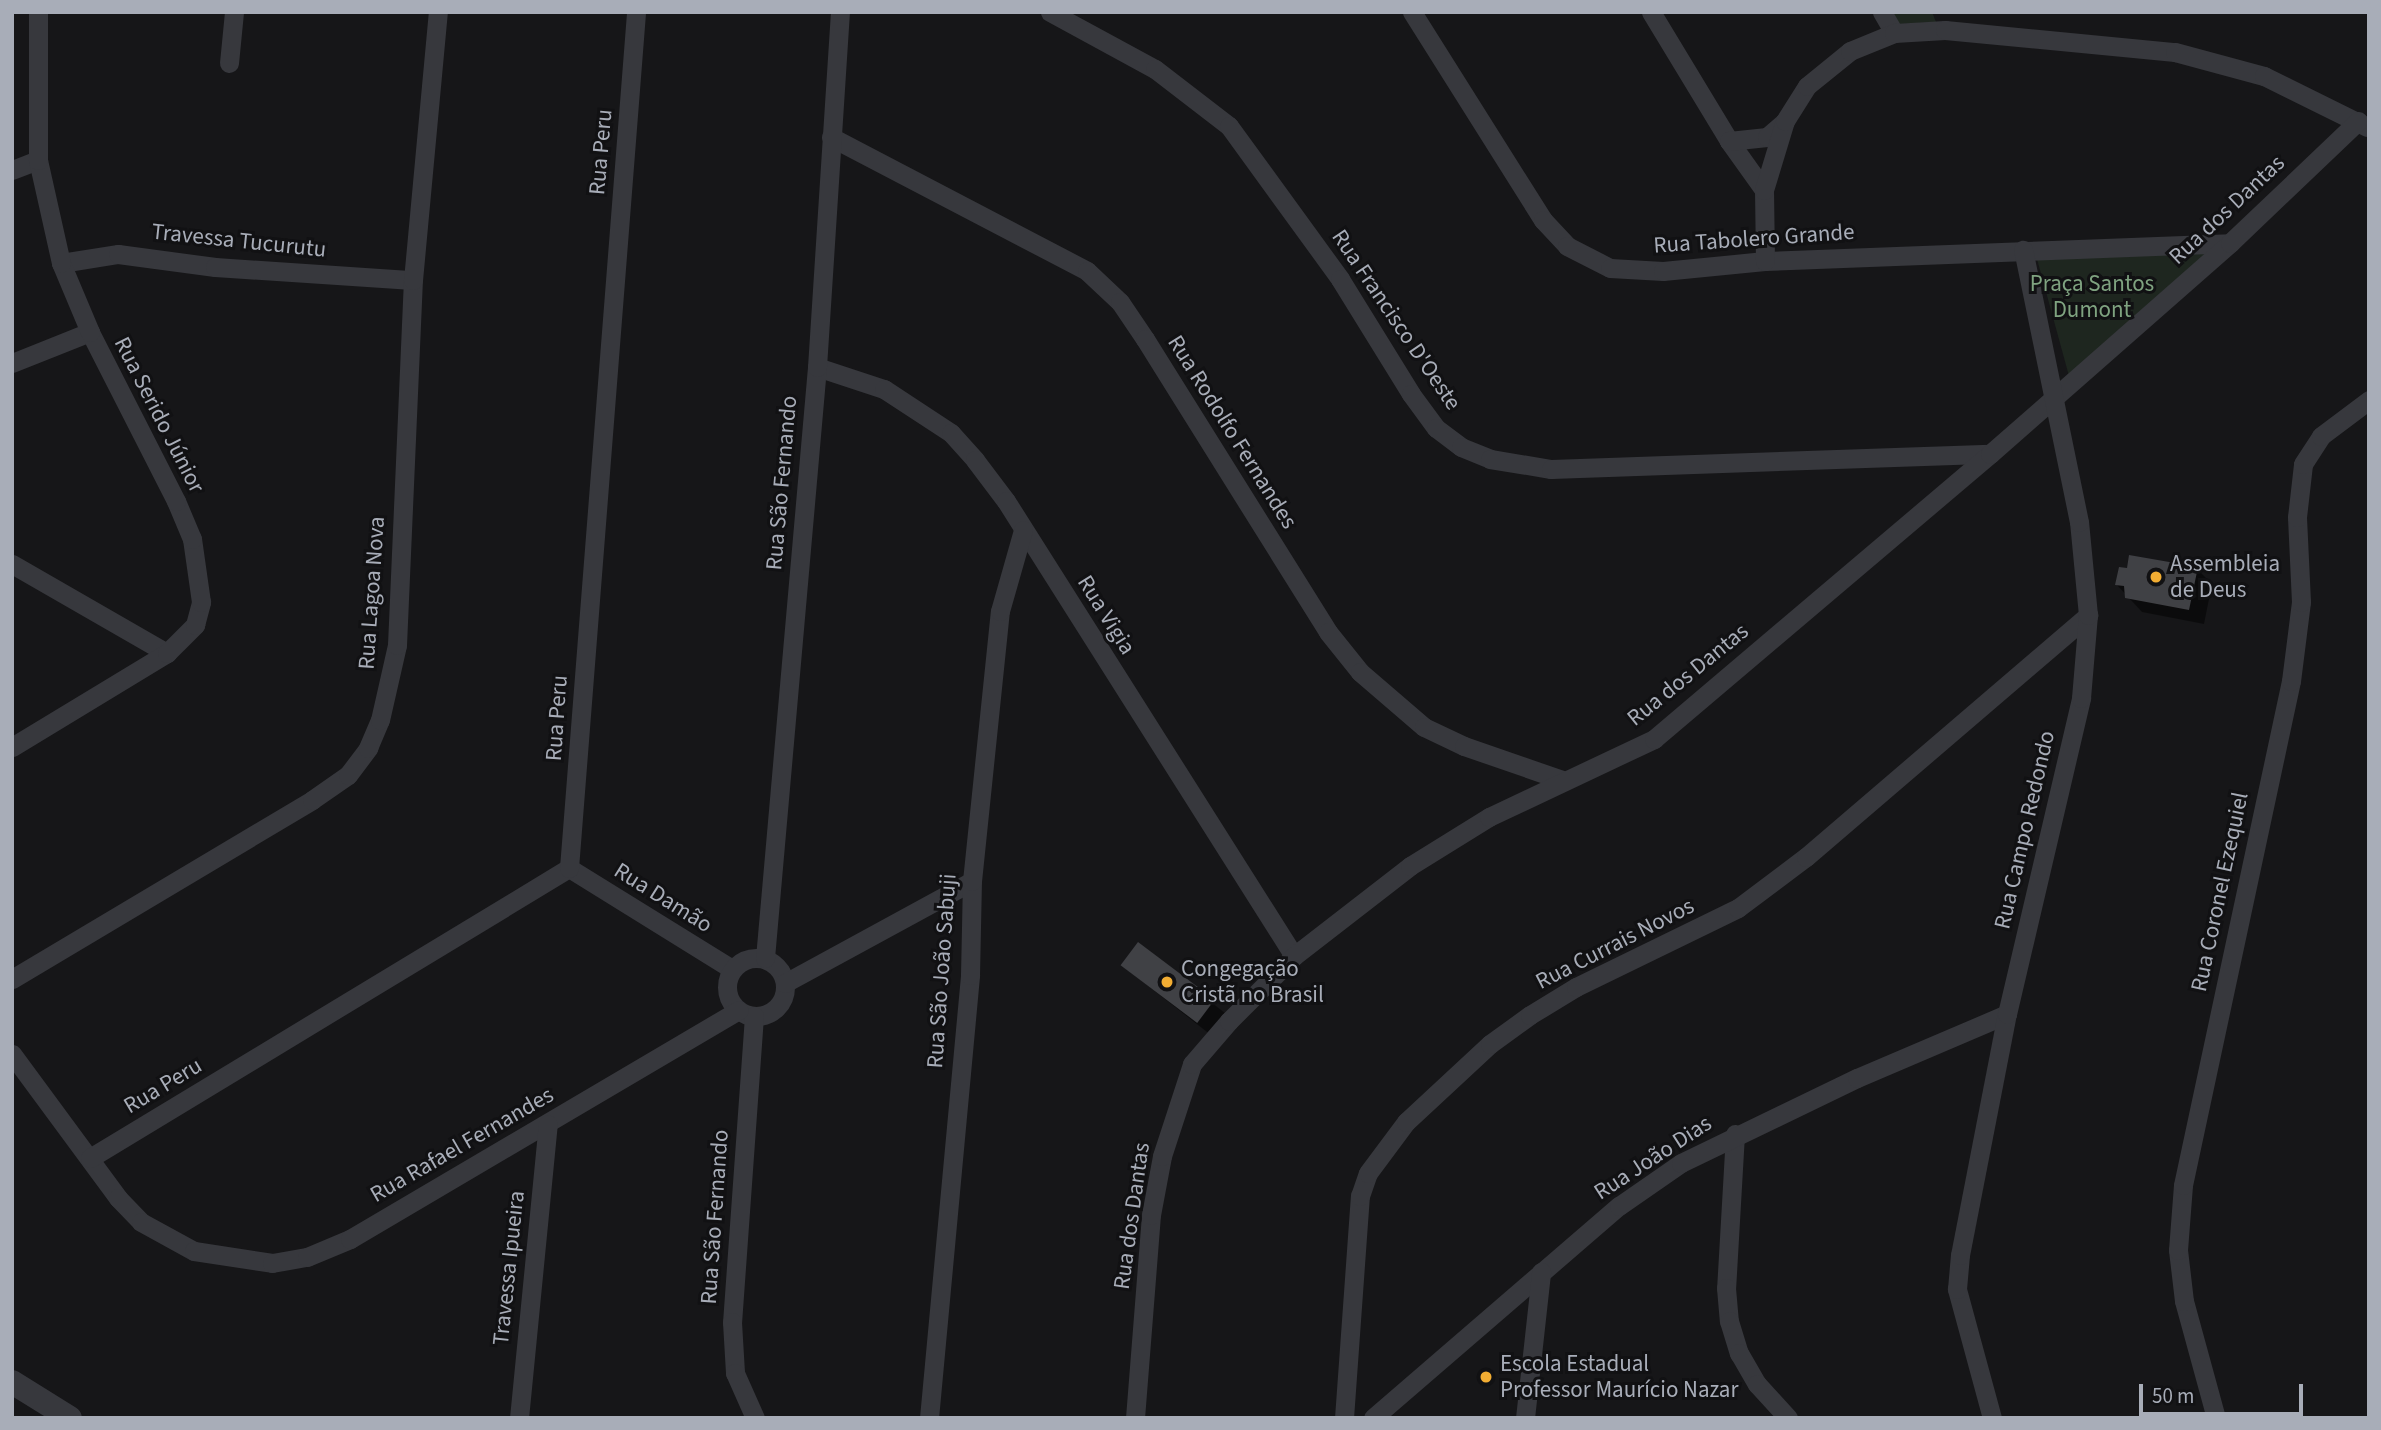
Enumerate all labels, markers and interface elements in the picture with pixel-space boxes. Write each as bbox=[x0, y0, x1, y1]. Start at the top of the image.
street label: Rua Peru bbox=[583, 108, 619, 196]
street label: Rua dos Dantas bbox=[2163, 149, 2291, 271]
street label: Travessa Tucurutu bbox=[150, 218, 328, 264]
street label: Rua Tabolero Grande bbox=[1653, 218, 1855, 260]
street label: Rua Francisco D'Oeste bbox=[1325, 225, 1467, 415]
park label: Praça Santos Dumont bbox=[2030, 270, 2154, 324]
street label: Rua Rodolfo Fernandes bbox=[1161, 330, 1303, 534]
street label: Rua Serido Júnior bbox=[108, 332, 210, 498]
street label: Rua São Fernando bbox=[761, 395, 803, 571]
street label: Rua Lagoa Nova bbox=[353, 516, 391, 670]
place label: Assembleia de Deus bbox=[2170, 550, 2280, 604]
marker: Assembleia de Deus bbox=[2148, 569, 2164, 585]
street label: Rua Vigia bbox=[1071, 570, 1141, 660]
street label: Rua dos Dantas bbox=[1622, 618, 1754, 732]
street label: Rua Peru bbox=[540, 674, 574, 762]
street label: Rua Campo Redondo bbox=[1989, 728, 2061, 932]
street label: Rua Coronel Ezequiel bbox=[2185, 790, 2255, 994]
street label: Rua Damão bbox=[609, 857, 717, 939]
street label: Rua São João Sabuji bbox=[921, 873, 963, 1069]
street label: Rua Currais Novos bbox=[1531, 892, 1699, 996]
place label: Congegação Cristã no Brasil bbox=[1181, 955, 1324, 1009]
marker: Congegação Cristã no Brasil bbox=[1159, 974, 1175, 990]
street label: Rua Peru bbox=[119, 1052, 207, 1120]
street label: Rua Rafael Fernandes bbox=[365, 1081, 559, 1209]
street label: Rua João Dias bbox=[1589, 1110, 1717, 1206]
street label: Rua São Fernando bbox=[695, 1129, 735, 1305]
street label: Rua dos Dantas bbox=[1108, 1141, 1156, 1291]
street label: Travessa Ipueira bbox=[487, 1189, 531, 1347]
place label: Escola Estadual Professor Maurício Nazar bbox=[1500, 1350, 1738, 1404]
marker: Escola Estadual Professor Maurício Nazar bbox=[1478, 1369, 1494, 1385]
scale bar bbox=[2143, 1370, 2308, 1414]
text: 50 m bbox=[2152, 1381, 2194, 1411]

